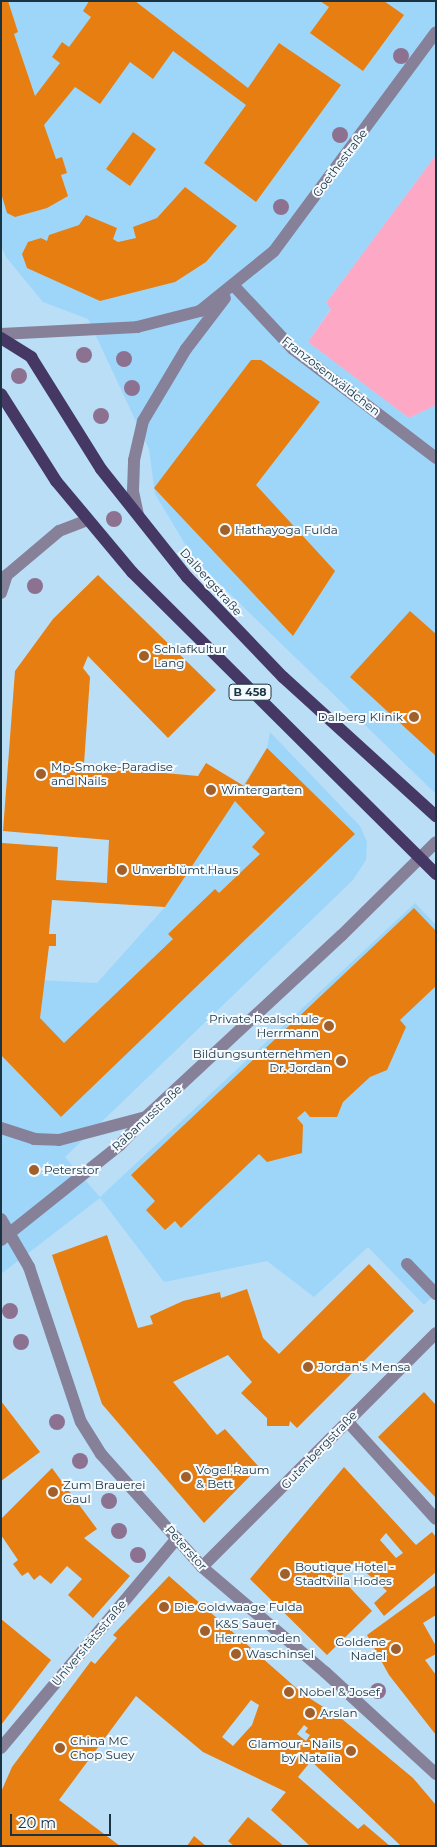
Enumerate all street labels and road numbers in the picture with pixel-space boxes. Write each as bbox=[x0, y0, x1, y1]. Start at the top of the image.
street label: Goethestraße bbox=[310, 126, 370, 200]
street label: Franzosenwäldchen bbox=[279, 333, 383, 419]
street label: Dalbergstraße bbox=[177, 545, 245, 619]
road number: B 458 bbox=[228, 684, 272, 700]
street label: Rabanusstraße bbox=[109, 1082, 185, 1154]
street label: Gutenbergstraße bbox=[278, 1408, 360, 1492]
street label: Peterstor bbox=[162, 1523, 210, 1573]
street label: Universitätsstraße bbox=[49, 1597, 129, 1689]

